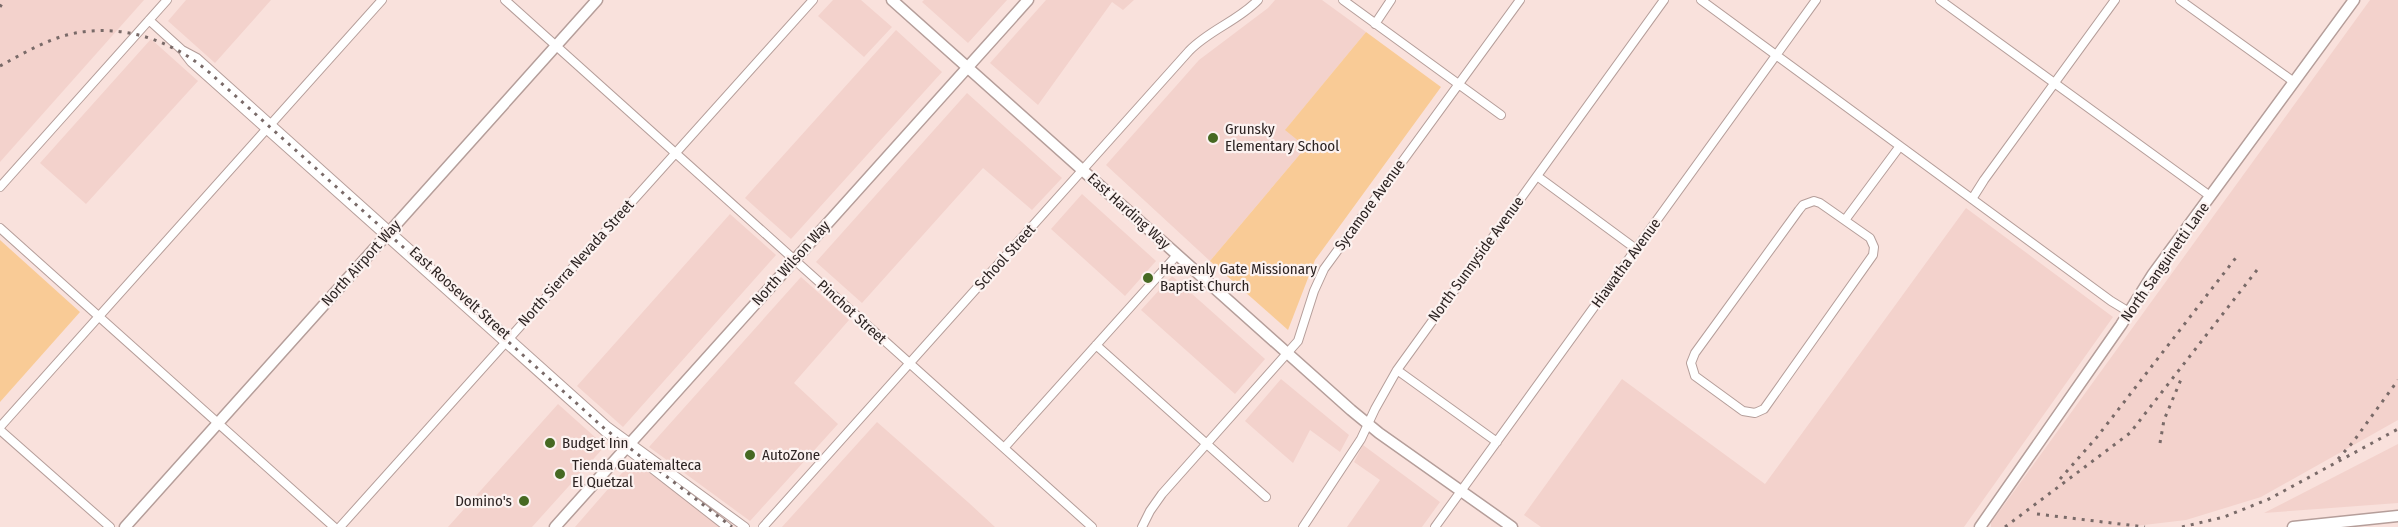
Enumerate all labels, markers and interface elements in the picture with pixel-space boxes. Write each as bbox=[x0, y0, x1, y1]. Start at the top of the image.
place label: Grunsky Elementary School bbox=[1225, 120, 1339, 155]
marker: Grunsky Elementary School bbox=[1206, 131, 1220, 145]
street label: Sycamore Avenue bbox=[1331, 156, 1409, 254]
street label: East Harding Way bbox=[1084, 169, 1174, 253]
street label: North Sunnyside Avenue bbox=[1425, 193, 1527, 325]
street label: North Sierra Nevada Street bbox=[514, 196, 638, 330]
street label: North Sanguinetti Lane bbox=[2117, 199, 2213, 325]
street label: Hiawatha Avenue bbox=[1588, 215, 1664, 311]
street label: North Airport Way bbox=[318, 216, 405, 310]
street label: North Wilson Way bbox=[748, 217, 834, 309]
street label: School Street bbox=[971, 220, 1039, 293]
street label: East Roosevelt Street bbox=[406, 243, 514, 343]
place label: Heavenly Gate Missionary Baptist Church bbox=[1160, 260, 1317, 295]
marker: Heavenly Gate Missionary Baptist Church bbox=[1141, 271, 1155, 285]
street label: Pinchot Street bbox=[814, 276, 890, 348]
place label: Budget Inn bbox=[562, 434, 628, 452]
marker: Budget Inn bbox=[543, 436, 557, 450]
place label: AutoZone bbox=[762, 446, 820, 464]
marker: AutoZone bbox=[743, 448, 757, 462]
place label: Tienda Guatemalteca El Quetzal bbox=[572, 456, 701, 491]
marker: Tienda Guatemalteca El Quetzal bbox=[553, 467, 567, 481]
place label: Domino's bbox=[455, 492, 512, 510]
marker: Domino's bbox=[517, 494, 531, 508]

